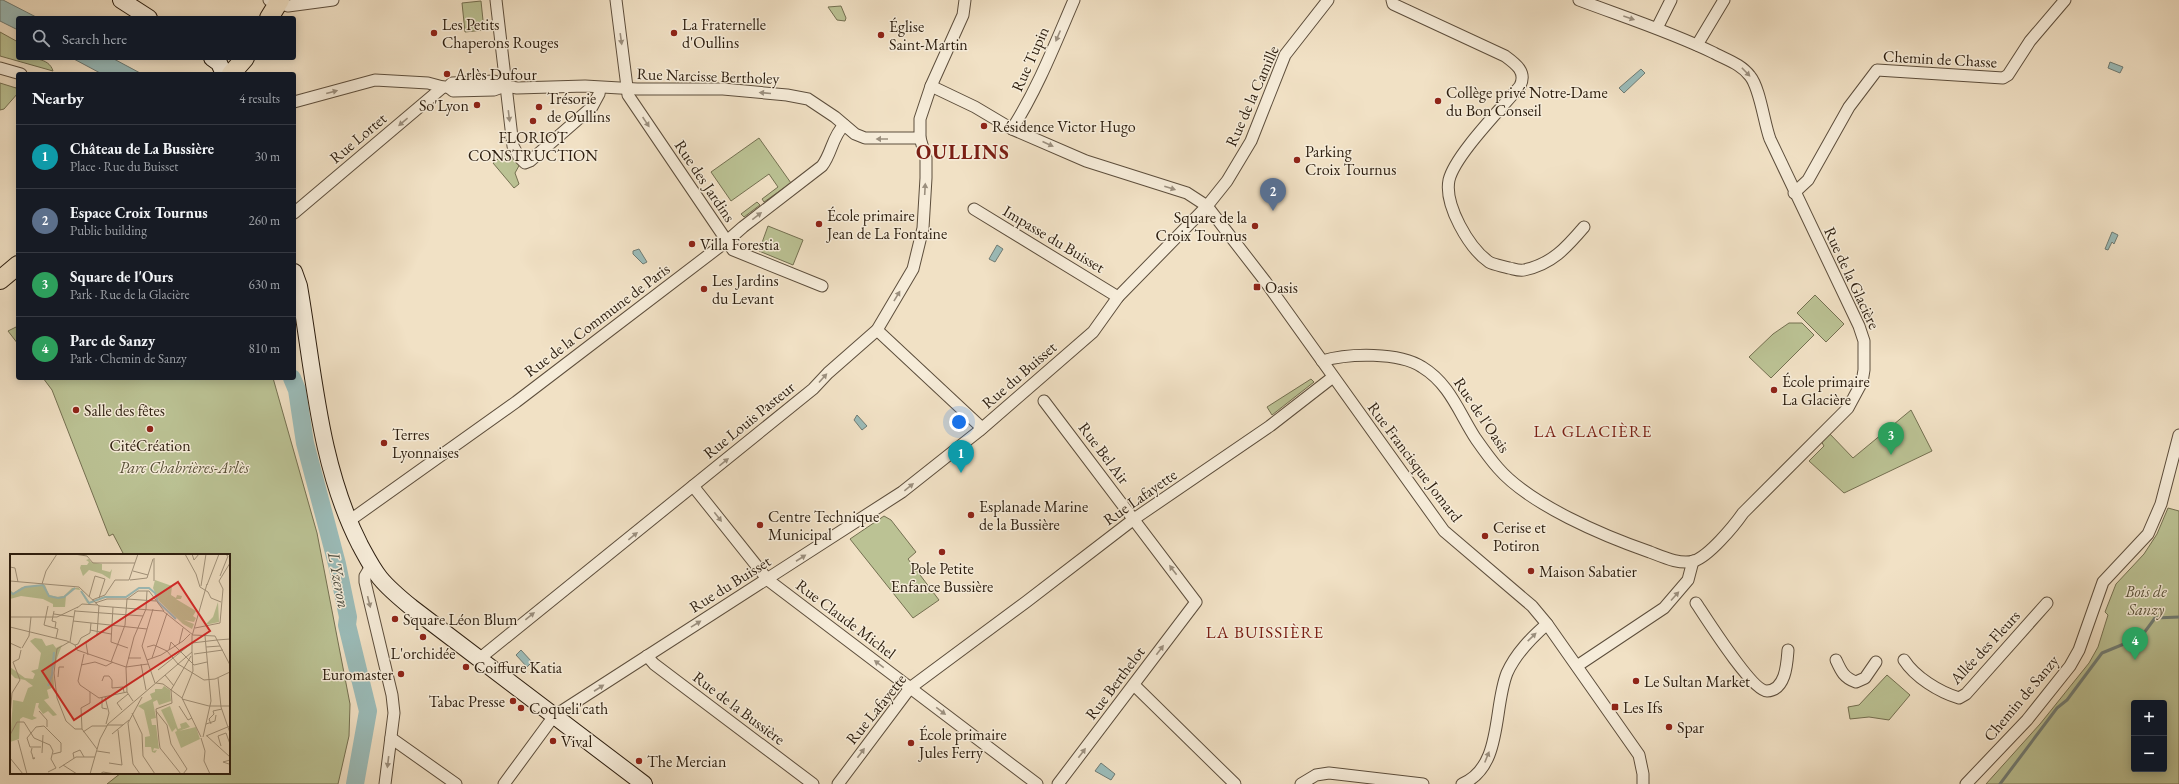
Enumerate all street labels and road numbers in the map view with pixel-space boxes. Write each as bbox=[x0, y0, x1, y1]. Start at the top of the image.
street label: Rue Tupin bbox=[1006, 23, 1054, 95]
street label: Rue de la Camille bbox=[1220, 42, 1284, 150]
street label: Chemin de Chasse bbox=[1883, 46, 1997, 72]
street label: Rue Narcisse Bertholey bbox=[636, 63, 781, 89]
street label: Rue Lortet bbox=[325, 108, 391, 168]
street label: Rue des Jardins bbox=[670, 136, 740, 226]
street label: Impasse du Buisset bbox=[999, 200, 1109, 278]
street label: Rue de la Glacière bbox=[1819, 224, 1885, 332]
street label: Rue de la Commune de Paris bbox=[520, 258, 674, 382]
street label: Rue du Buisset bbox=[977, 337, 1061, 413]
street label: Rue de l'Oasis bbox=[1449, 373, 1515, 457]
street label: Rue Louis Pasteur bbox=[699, 376, 800, 463]
street label: Rue Francisque Jomard bbox=[1363, 398, 1468, 527]
street label: Rue Bel Air bbox=[1074, 418, 1135, 489]
street label: Rue Lafayette bbox=[1099, 464, 1181, 530]
street label: Rue du Buisset bbox=[685, 551, 775, 617]
street label: Rue Claude Michel bbox=[792, 575, 900, 664]
street label: Allée des Fleurs bbox=[1945, 605, 2025, 689]
street label: Rue Berthelot bbox=[1081, 642, 1149, 724]
street label: Chemin de Sanzy bbox=[1979, 650, 2064, 746]
street label: Rue de la Bussière bbox=[689, 666, 789, 750]
street label: Rue Lafayette bbox=[841, 669, 911, 749]

